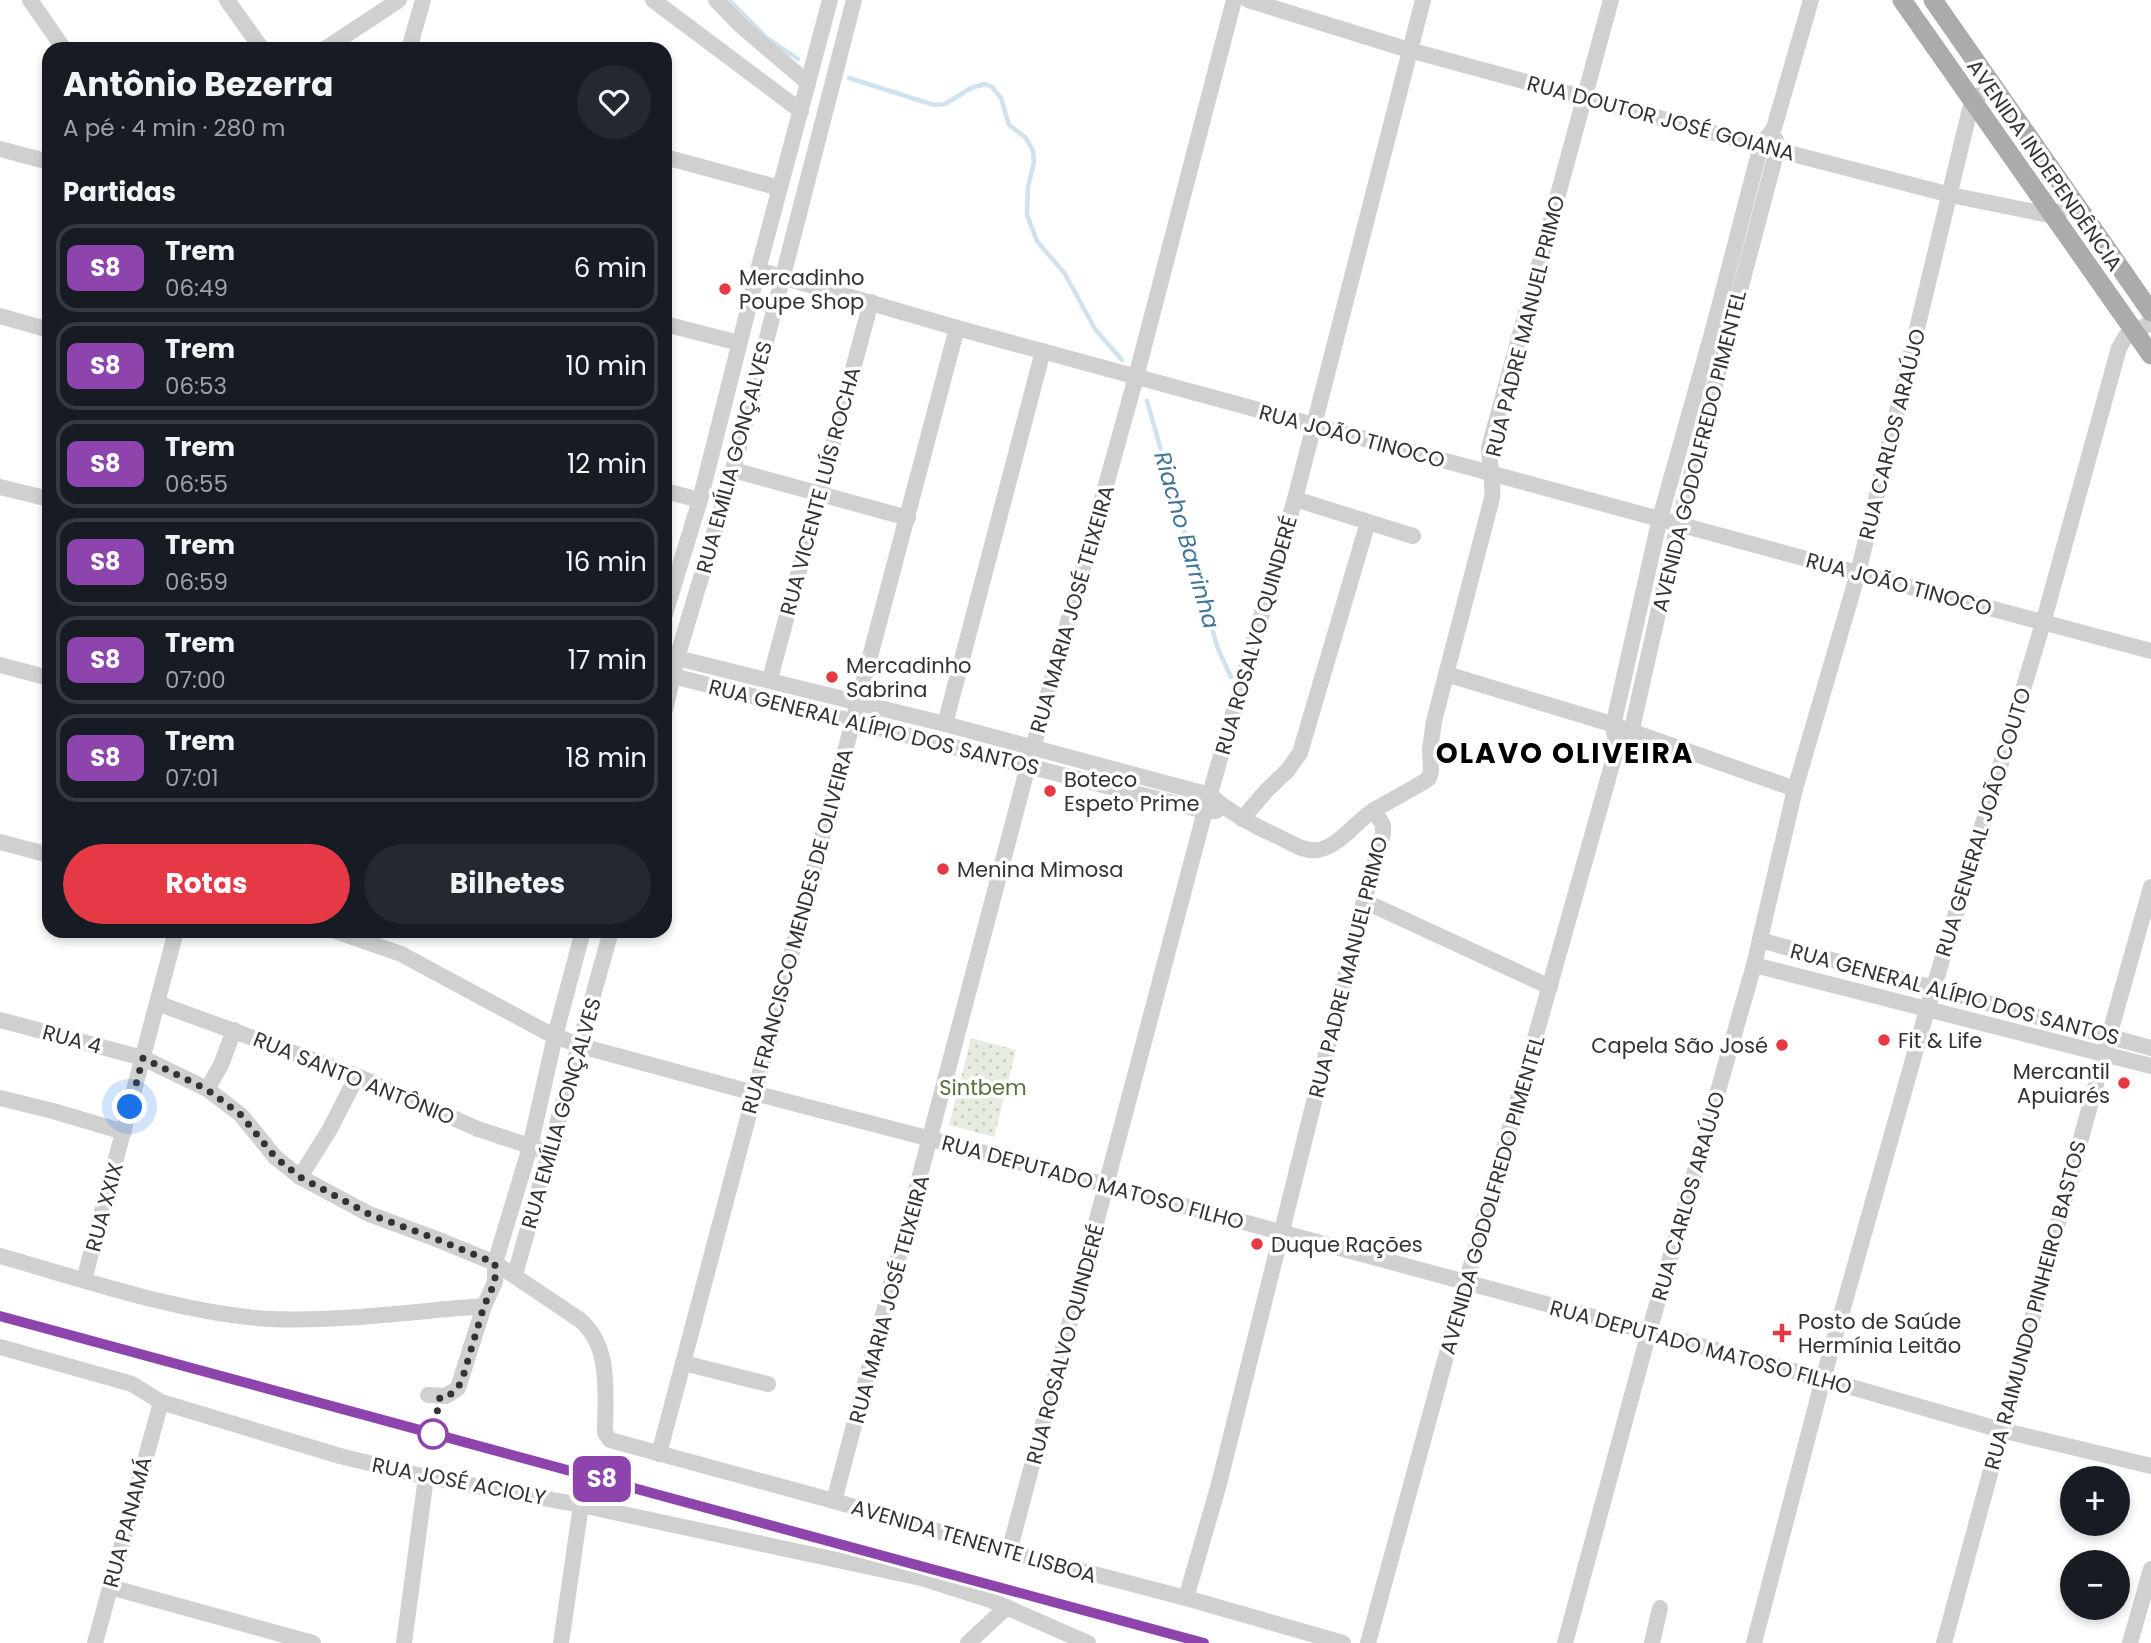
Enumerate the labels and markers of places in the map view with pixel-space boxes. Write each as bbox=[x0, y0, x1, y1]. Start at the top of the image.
place label: Mercadinho Poupe Shop bbox=[739, 263, 865, 316]
marker: Mercadinho Poupe Shop bbox=[717, 281, 733, 297]
place label: Mercadinho Sabrina bbox=[846, 651, 972, 704]
marker: Mercadinho Sabrina bbox=[824, 669, 840, 685]
place label: Boteco Espeto Prime bbox=[1064, 765, 1199, 818]
marker: Boteco Espeto Prime bbox=[1042, 783, 1058, 799]
place label: Menina Mimosa bbox=[957, 855, 1123, 884]
marker: Menina Mimosa bbox=[935, 861, 951, 877]
place label: Fit & Life bbox=[1898, 1026, 1982, 1055]
place label: Capela São José bbox=[1591, 1031, 1768, 1060]
marker: Fit & Life bbox=[1876, 1032, 1892, 1048]
marker: Capela São José bbox=[1774, 1037, 1790, 1053]
place label: Mercantil Apuiarés bbox=[2013, 1057, 2110, 1110]
marker: Mercantil Apuiarés bbox=[2116, 1075, 2132, 1091]
place label: Duque Rações bbox=[1271, 1230, 1423, 1259]
marker: Duque Rações bbox=[1249, 1236, 1265, 1252]
place label: Posto de Saúde Hermínia Leitão bbox=[1798, 1307, 1961, 1360]
marker: Posto de Saúde Hermínia Leitão bbox=[1772, 1323, 1792, 1343]
unlabelled marker bbox=[418, 1419, 448, 1449]

